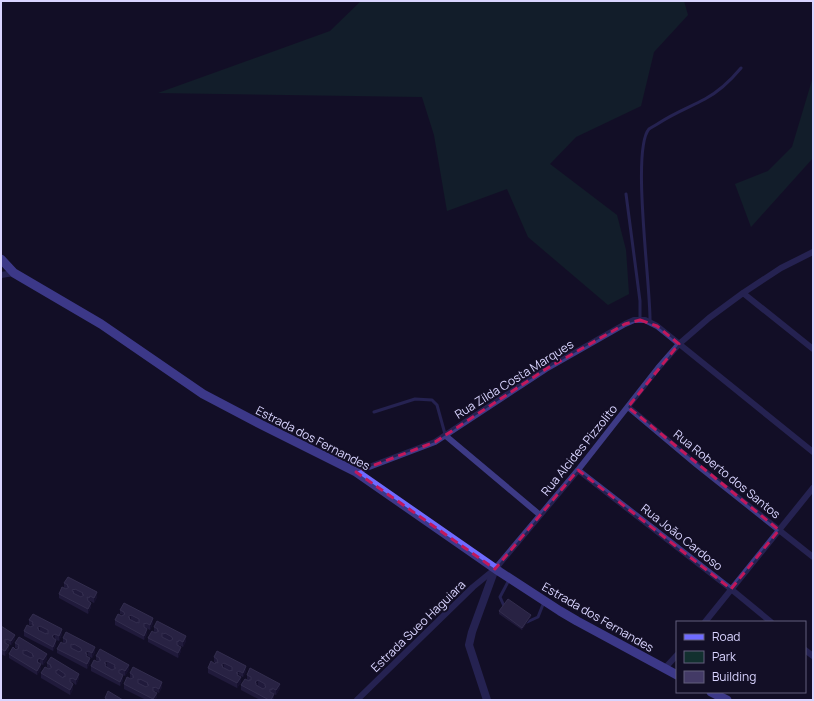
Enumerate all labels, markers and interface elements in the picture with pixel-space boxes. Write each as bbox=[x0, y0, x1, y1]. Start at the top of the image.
street label: Rua Zilda Costa Marques bbox=[451, 335, 577, 423]
street label: Rua Alcides Pizzolito bbox=[537, 401, 621, 499]
street label: Estrada dos Fernandes bbox=[253, 402, 373, 474]
street label: Rua Roberto dos Santos bbox=[670, 426, 784, 522]
street label: Rua João Cardoso bbox=[638, 500, 726, 574]
street label: Estrada Sueo Haguiara bbox=[367, 576, 469, 676]
street label: Estrada dos Fernandes bbox=[539, 578, 657, 656]
legend bbox=[676, 621, 806, 693]
text: Road bbox=[712, 628, 740, 645]
text: Park bbox=[712, 648, 737, 665]
text: Building bbox=[712, 668, 756, 685]

